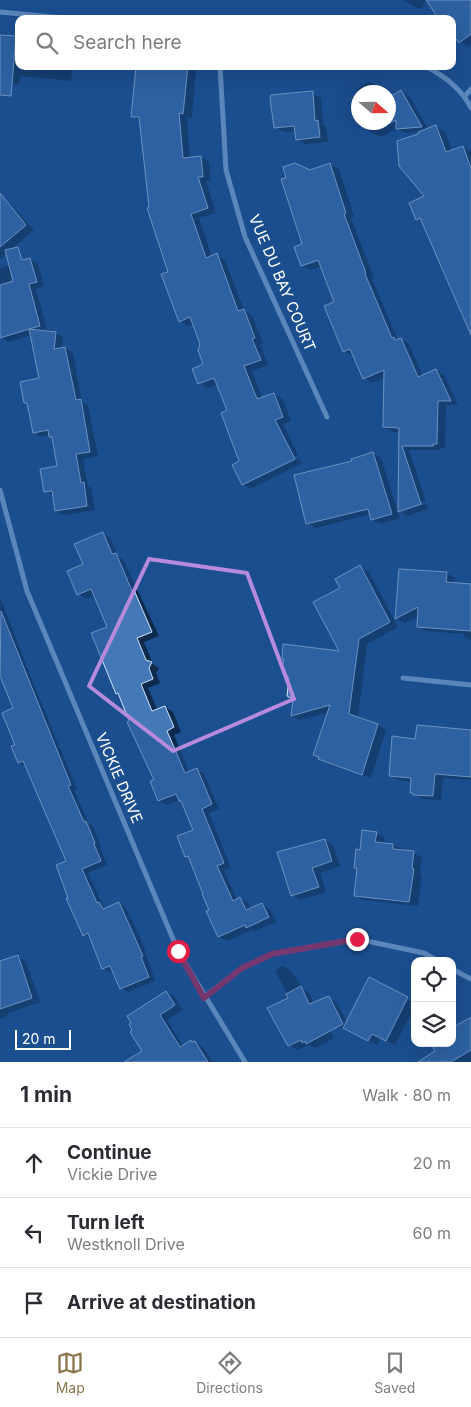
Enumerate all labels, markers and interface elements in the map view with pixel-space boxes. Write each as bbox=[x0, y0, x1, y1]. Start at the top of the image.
search box bbox=[15, 15, 456, 70]
icon: search bbox=[33, 29, 61, 57]
text: Search here bbox=[73, 31, 182, 54]
north arrow bbox=[351, 85, 396, 130]
street label: VUE DU BAY COURT bbox=[245, 211, 320, 354]
street label: VICKIE DRIVE bbox=[92, 730, 147, 826]
route end bbox=[346, 928, 369, 951]
route start bbox=[167, 940, 190, 963]
map controls bbox=[411, 957, 456, 1047]
button: locate bbox=[411, 957, 456, 1002]
button: layers bbox=[411, 1002, 456, 1047]
scale bar bbox=[15, 1027, 71, 1050]
text: 20 m bbox=[22, 1030, 56, 1047]
text: 1 min bbox=[20, 1082, 72, 1107]
text: Walk · 80 m bbox=[362, 1085, 451, 1105]
text: Continue bbox=[67, 1141, 152, 1164]
icon: ahead bbox=[20, 1149, 48, 1177]
text: 20 m bbox=[413, 1153, 451, 1173]
text: Vickie Drive bbox=[67, 1164, 157, 1184]
text: Turn left bbox=[67, 1211, 145, 1234]
icon: left bbox=[20, 1219, 48, 1247]
text: 60 m bbox=[412, 1223, 451, 1243]
text: Westknoll Drive bbox=[67, 1234, 185, 1254]
icon: arrive bbox=[20, 1289, 48, 1317]
text: Arrive at destination bbox=[67, 1291, 256, 1314]
tab: Map bbox=[56, 1349, 85, 1396]
tab: Directions bbox=[196, 1349, 263, 1396]
tab: Saved bbox=[374, 1349, 415, 1396]

